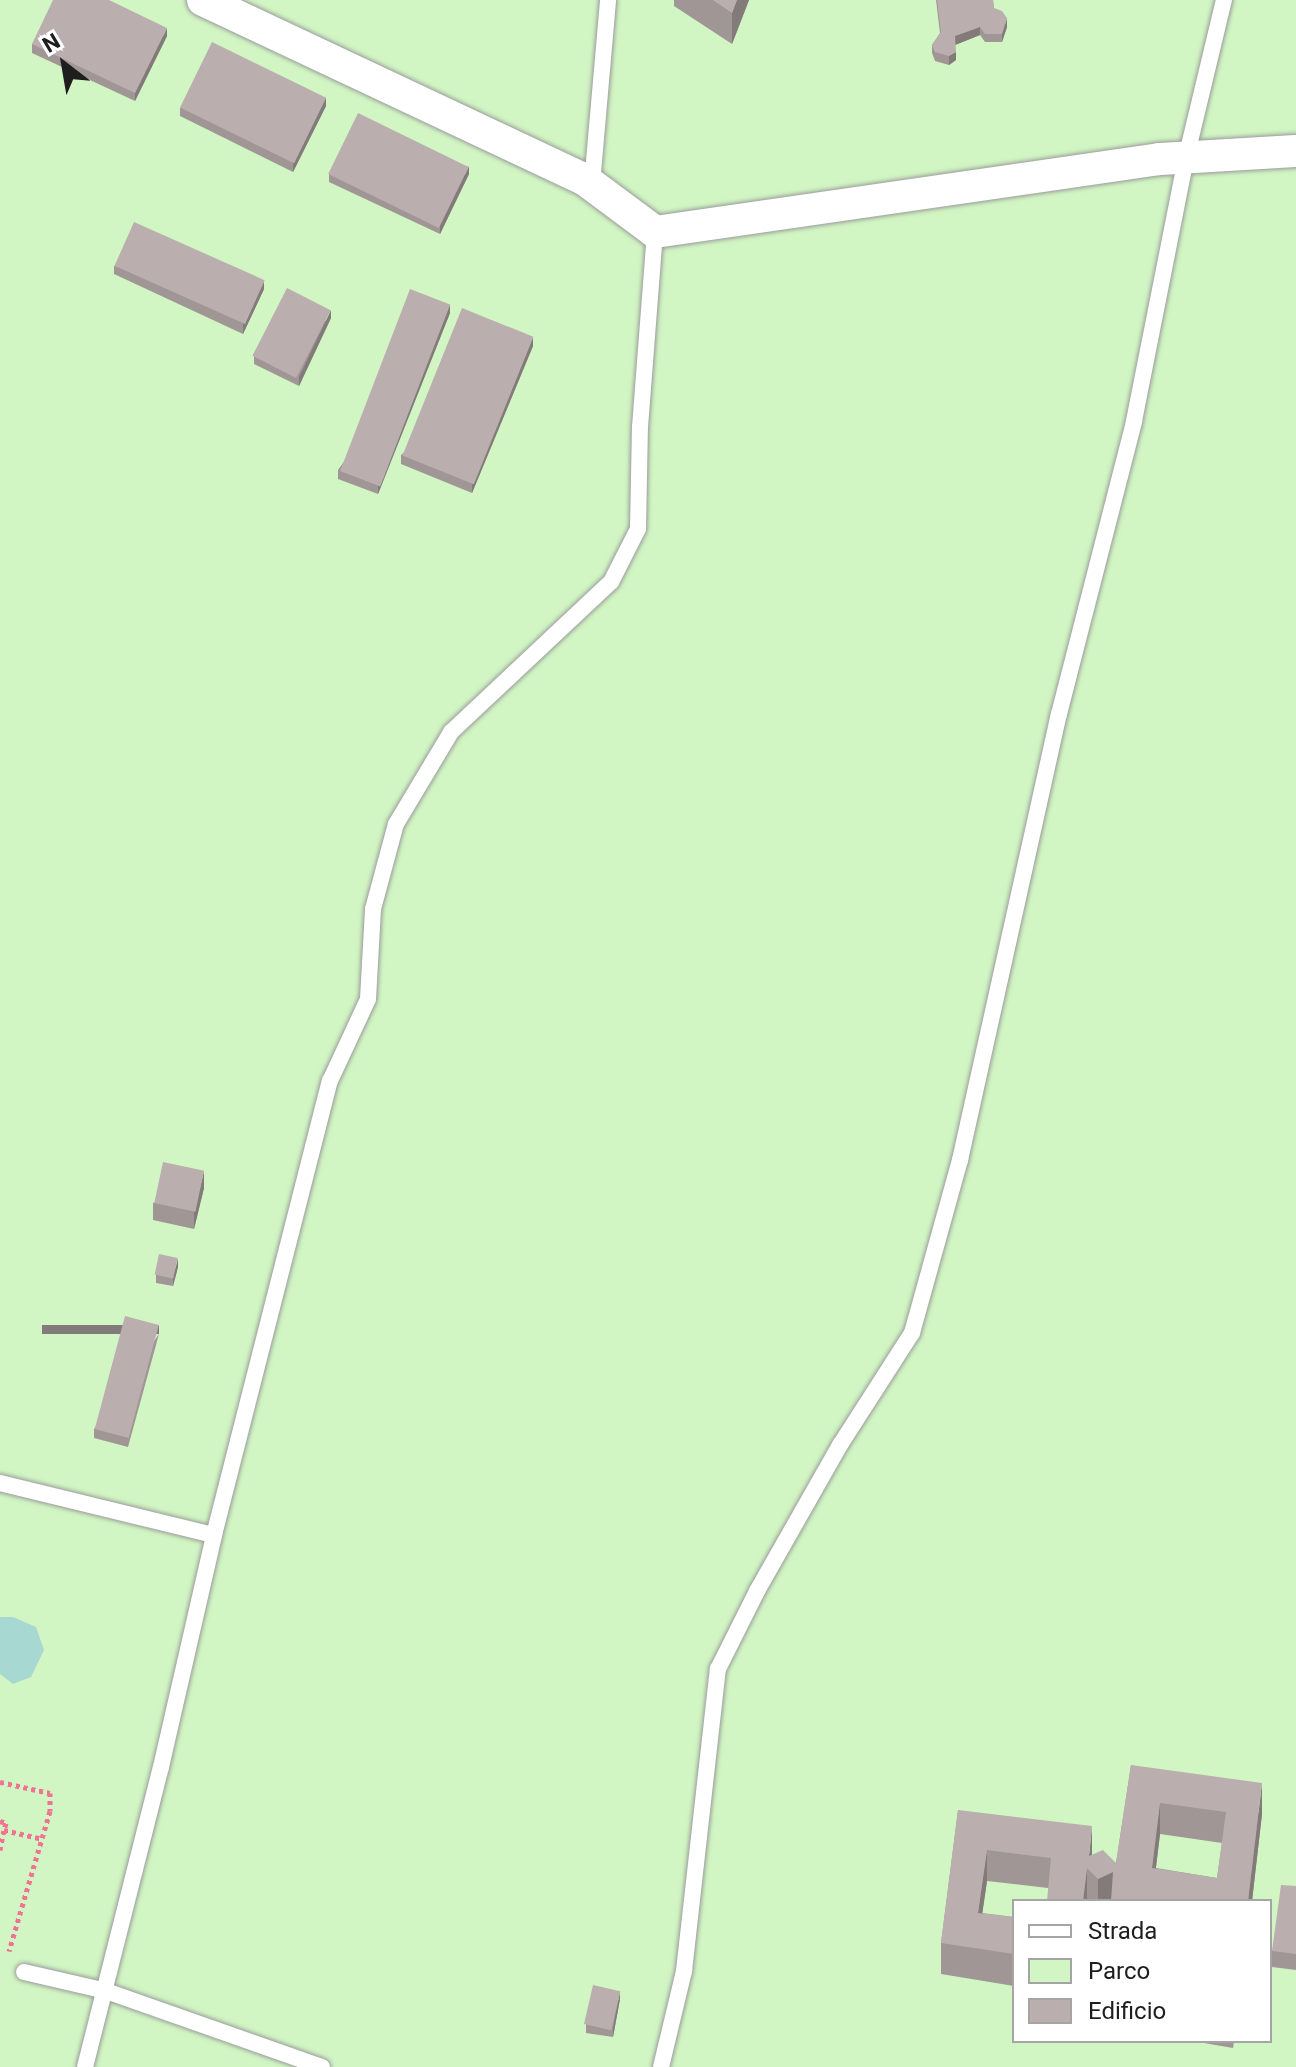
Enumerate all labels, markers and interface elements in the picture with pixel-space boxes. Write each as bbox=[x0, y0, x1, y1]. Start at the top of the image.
north arrow bbox=[24, 24, 104, 104]
text: N bbox=[38, 28, 64, 58]
legend bbox=[1012, 1899, 1272, 2043]
text: Strada bbox=[1088, 1917, 1157, 1945]
text: Parco bbox=[1088, 1957, 1150, 1985]
text: Edificio bbox=[1088, 1997, 1166, 2025]

